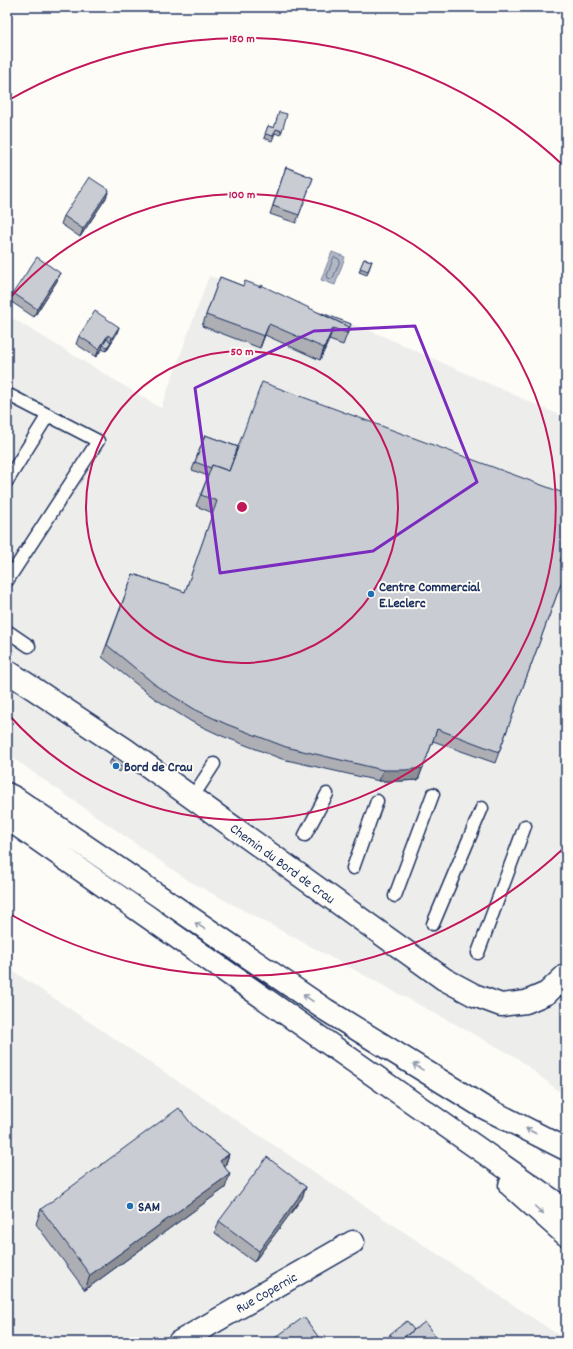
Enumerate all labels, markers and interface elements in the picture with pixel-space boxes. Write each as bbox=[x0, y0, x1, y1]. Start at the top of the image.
text: 150 m bbox=[229, 31, 255, 48]
text: 100 m bbox=[229, 187, 255, 204]
text: 50 m bbox=[230, 344, 254, 361]
centre of rings bbox=[235, 500, 249, 514]
place label: Centre Commercial E.Leclerc bbox=[379, 578, 481, 614]
marker: Centre Commercial E.Leclerc bbox=[366, 589, 376, 599]
place label: Bord de Crau bbox=[124, 758, 192, 778]
marker: Bord de Crau bbox=[111, 761, 121, 771]
street label: Chemin du Bord de Crau bbox=[225, 820, 339, 910]
one-way arrow bbox=[194, 921, 206, 929]
one-way arrow bbox=[303, 994, 314, 1002]
one-way arrow bbox=[413, 1063, 424, 1071]
one-way arrow bbox=[525, 1127, 537, 1134]
place label: SAM bbox=[138, 1198, 160, 1218]
marker: SAM bbox=[125, 1201, 135, 1211]
one-way arrow bbox=[533, 1206, 544, 1215]
street label: Rue Copernic bbox=[233, 1268, 302, 1319]

